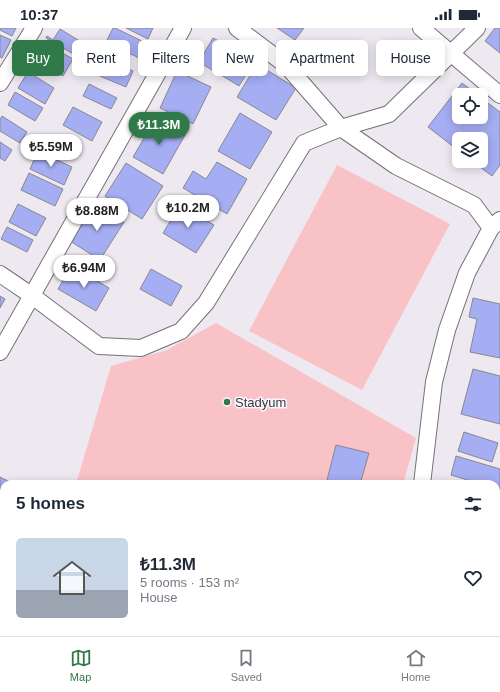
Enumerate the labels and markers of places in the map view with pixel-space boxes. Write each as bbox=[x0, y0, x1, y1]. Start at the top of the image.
pin: ₺11.3M bbox=[126, 112, 192, 146]
pin: ₺5.59M bbox=[18, 134, 84, 168]
pin: ₺10.2M bbox=[155, 195, 221, 229]
pin: ₺8.88M bbox=[64, 198, 130, 232]
pin: ₺6.94M bbox=[51, 255, 117, 289]
place label: Stadyum bbox=[235, 395, 286, 410]
marker: Stadyum bbox=[222, 397, 232, 407]

